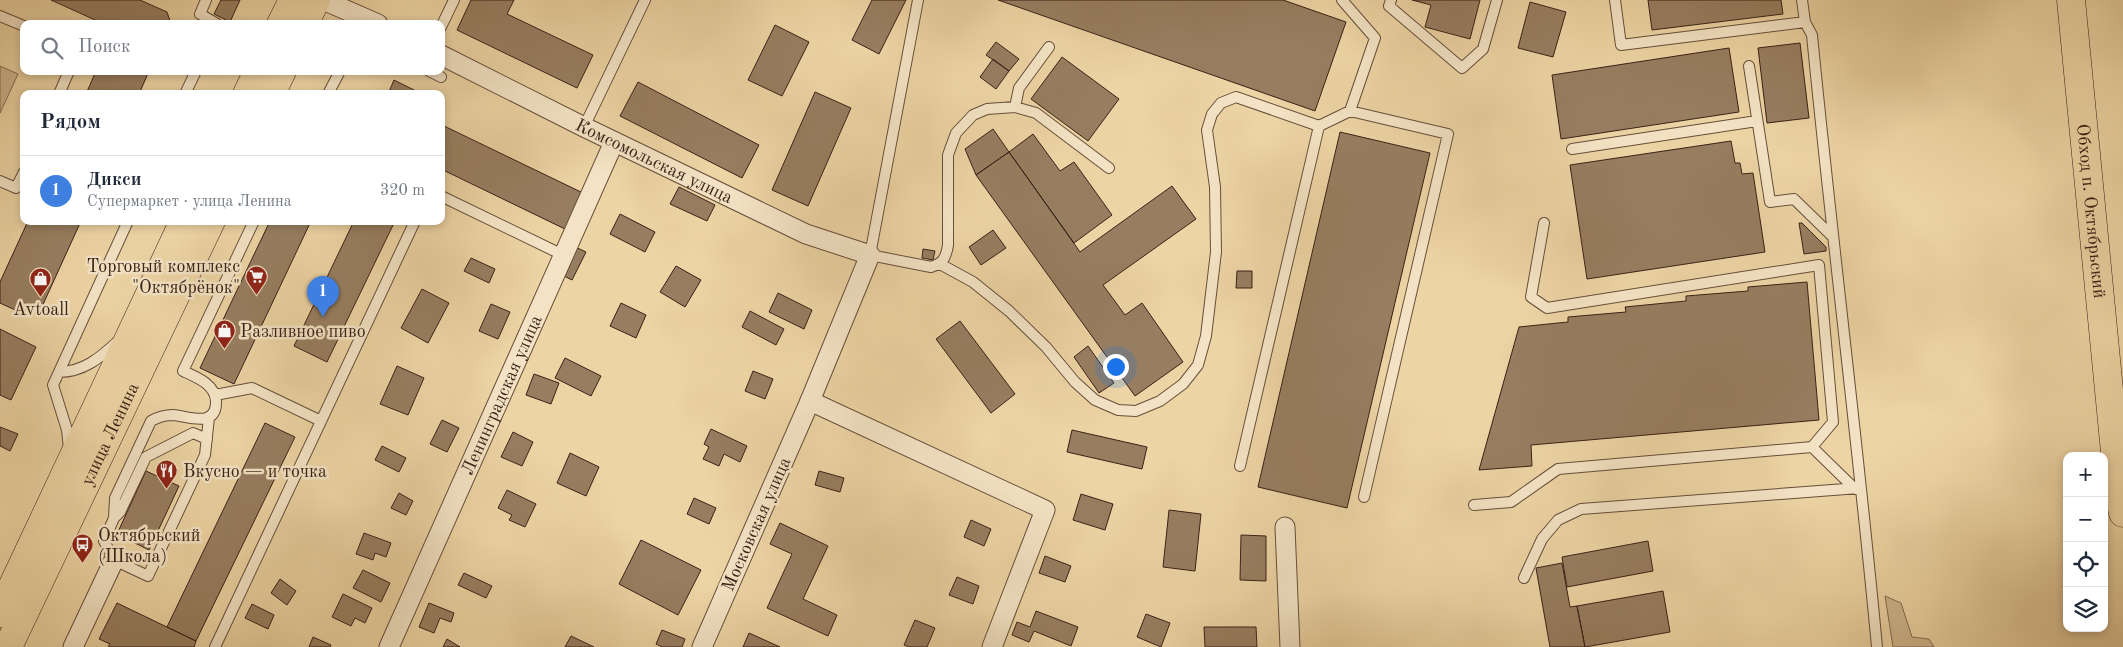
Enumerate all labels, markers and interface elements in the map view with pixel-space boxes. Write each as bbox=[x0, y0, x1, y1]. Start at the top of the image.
search box bbox=[20, 20, 445, 75]
icon: search bbox=[38, 34, 66, 62]
text: Поиск bbox=[78, 38, 130, 57]
text: Рядом bbox=[40, 112, 101, 133]
street label: Комсомольская улица bbox=[572, 116, 735, 207]
street label: Обход п. Октябрьский bbox=[2073, 123, 2108, 299]
text: Дикси bbox=[87, 171, 142, 190]
text: 1 bbox=[51, 183, 61, 199]
text: 320 m bbox=[380, 183, 425, 199]
text: Супермаркет · улица Ленина bbox=[87, 194, 292, 210]
place label: Торговый комплекс "Октябрёнок" bbox=[87, 258, 240, 297]
supermarket icon: Торговый комплекс "Октябрёнок" bbox=[244, 264, 268, 295]
shop icon: Avtoall bbox=[29, 267, 53, 298]
pin: 1 bbox=[307, 276, 339, 317]
place label: Avtoall bbox=[13, 301, 69, 319]
street label: Ленинградская улица bbox=[459, 313, 546, 478]
shop icon: Разливное пиво bbox=[212, 319, 236, 350]
place label: Разливное пиво bbox=[240, 323, 366, 341]
your location bbox=[1103, 354, 1129, 380]
street label: улица Ленина bbox=[78, 380, 143, 489]
map controls bbox=[2063, 452, 2108, 632]
button: + bbox=[2063, 452, 2108, 497]
street label: Московская улица bbox=[719, 455, 795, 594]
restaurant icon: Вкусно — и точка bbox=[155, 459, 179, 490]
place label: Вкусно — и точка bbox=[183, 463, 327, 481]
button: − bbox=[2063, 497, 2108, 542]
place label: Октябрьский (Школа) bbox=[98, 527, 200, 566]
bus stop icon: Октябрьский (Школа) bbox=[70, 533, 94, 564]
button: locate bbox=[2063, 542, 2108, 587]
button: layers bbox=[2063, 587, 2108, 632]

